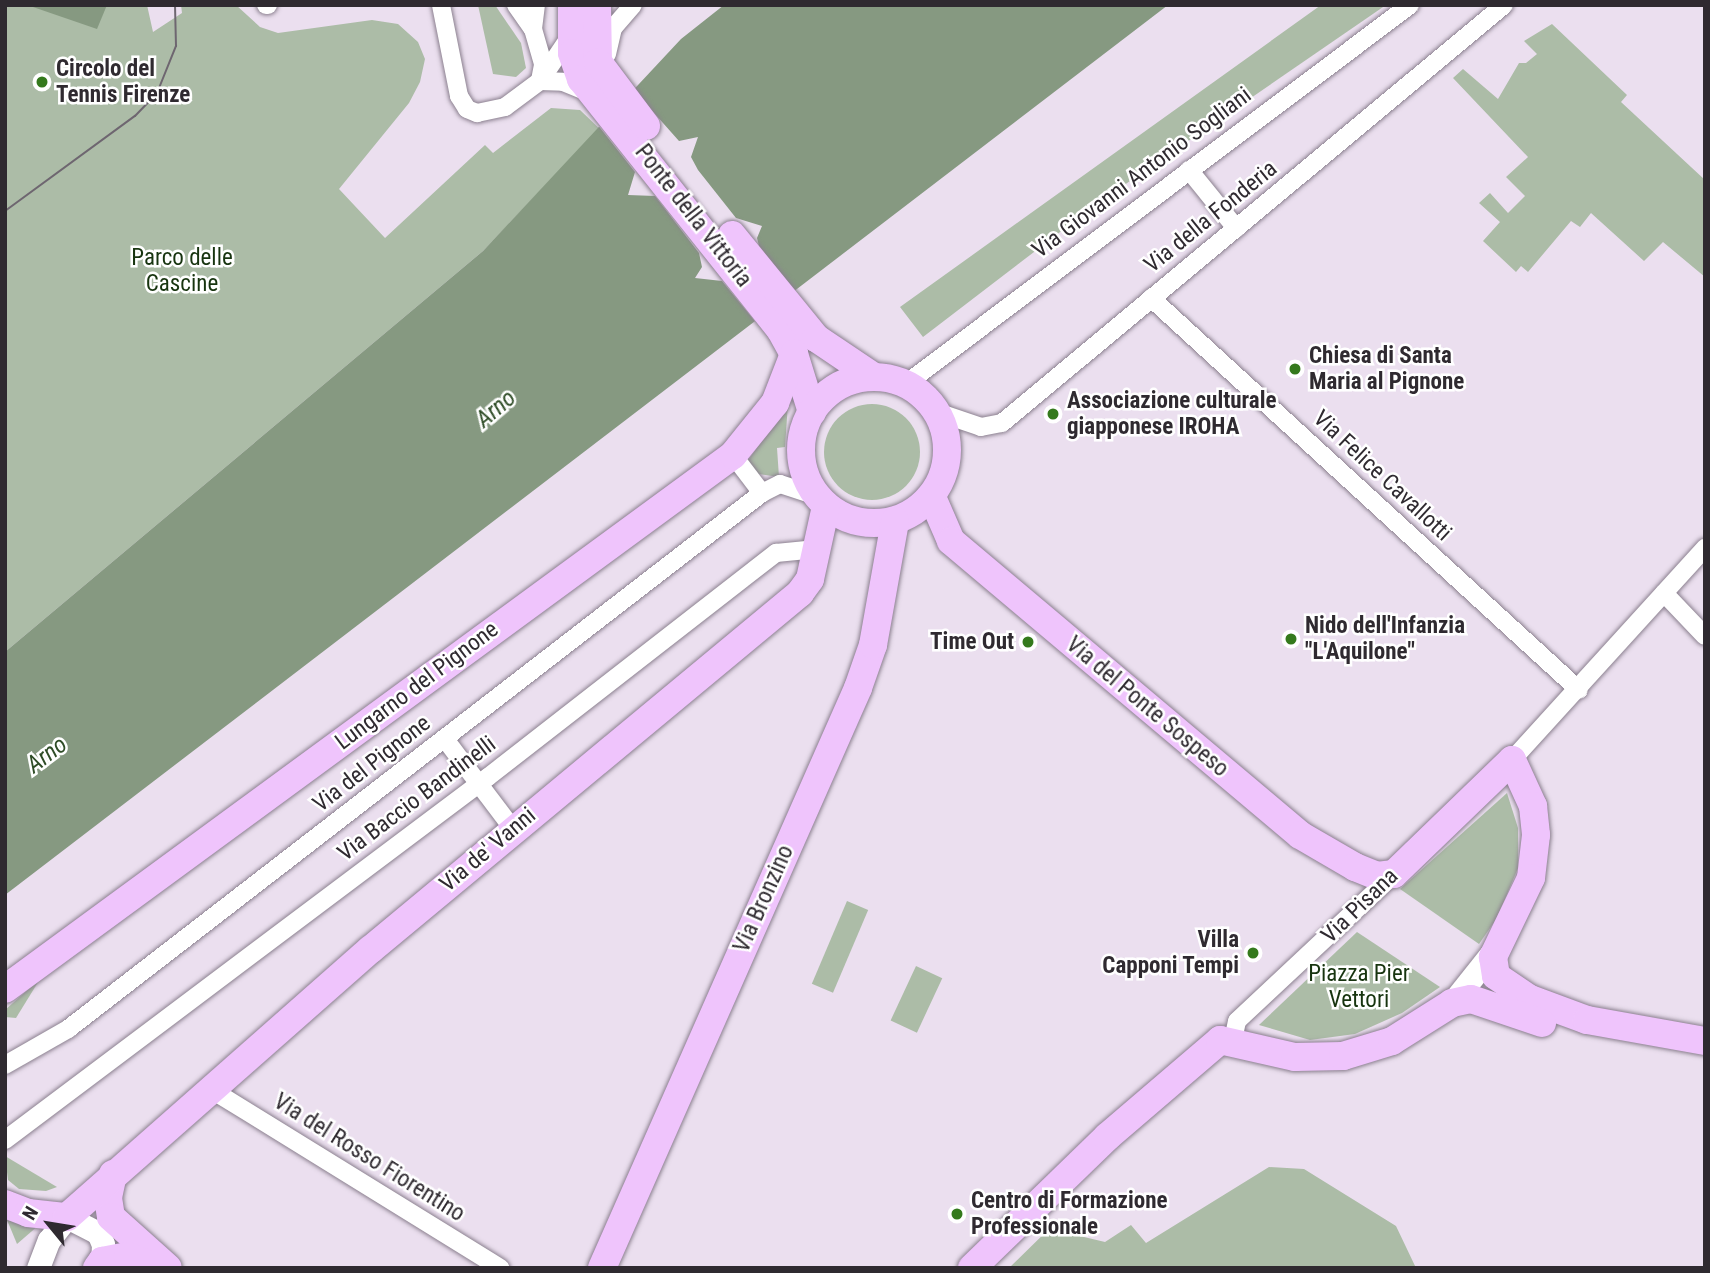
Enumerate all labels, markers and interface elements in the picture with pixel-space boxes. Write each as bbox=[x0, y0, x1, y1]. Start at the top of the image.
place label: Circolo del Tennis Firenze bbox=[56, 55, 190, 109]
marker: Circolo del Tennis Firenze bbox=[34, 74, 50, 90]
street label: Via Giovanni Antonio Sogliani bbox=[1027, 82, 1257, 264]
street label: Ponte della Vittoria bbox=[629, 139, 757, 293]
street label: Via della Fonderia bbox=[1139, 155, 1283, 279]
park label: Parco delle Cascine bbox=[131, 244, 233, 298]
place label: Chiesa di Santa Maria al Pignone bbox=[1309, 342, 1464, 396]
marker: Chiesa di Santa Maria al Pignone bbox=[1287, 361, 1303, 377]
water label: Arno bbox=[470, 384, 522, 434]
place label: Associazione culturale giapponese IROHA bbox=[1067, 387, 1277, 441]
street label: Via Felice Cavallotti bbox=[1307, 405, 1457, 547]
marker: Associazione culturale giapponese IROHA bbox=[1045, 406, 1061, 422]
place label: Nido dell'Infanzia "L'Aquilone" bbox=[1305, 612, 1465, 666]
street label: Lungarno del Pignone bbox=[330, 616, 504, 756]
place label: Time Out bbox=[930, 628, 1014, 656]
street label: Via del Ponte Sospeso bbox=[1060, 631, 1234, 783]
marker: Nido dell'Infanzia "L'Aquilone" bbox=[1283, 631, 1299, 647]
marker: Time Out bbox=[1020, 634, 1036, 650]
street label: Via del Pignone bbox=[308, 710, 436, 818]
water label: Arno bbox=[21, 730, 73, 780]
street label: Via Baccio Bandinelli bbox=[333, 731, 501, 867]
street label: Via de' Vanni bbox=[434, 802, 542, 898]
street label: Via Bronzino bbox=[728, 841, 800, 957]
street label: Via Pisana bbox=[1316, 863, 1404, 949]
place label: Villa Capponi Tempi bbox=[1102, 926, 1239, 980]
marker: Villa Capponi Tempi bbox=[1245, 945, 1261, 961]
park label: Piazza Pier Vettori bbox=[1308, 960, 1410, 1014]
street label: Via del Rosso Fiorentino bbox=[268, 1088, 470, 1228]
place label: Centro di Formazione Professionale bbox=[971, 1187, 1168, 1241]
north arrow bbox=[14, 1189, 84, 1259]
text: N bbox=[18, 1202, 43, 1224]
marker: Centro di Formazione Professionale bbox=[949, 1206, 965, 1222]

